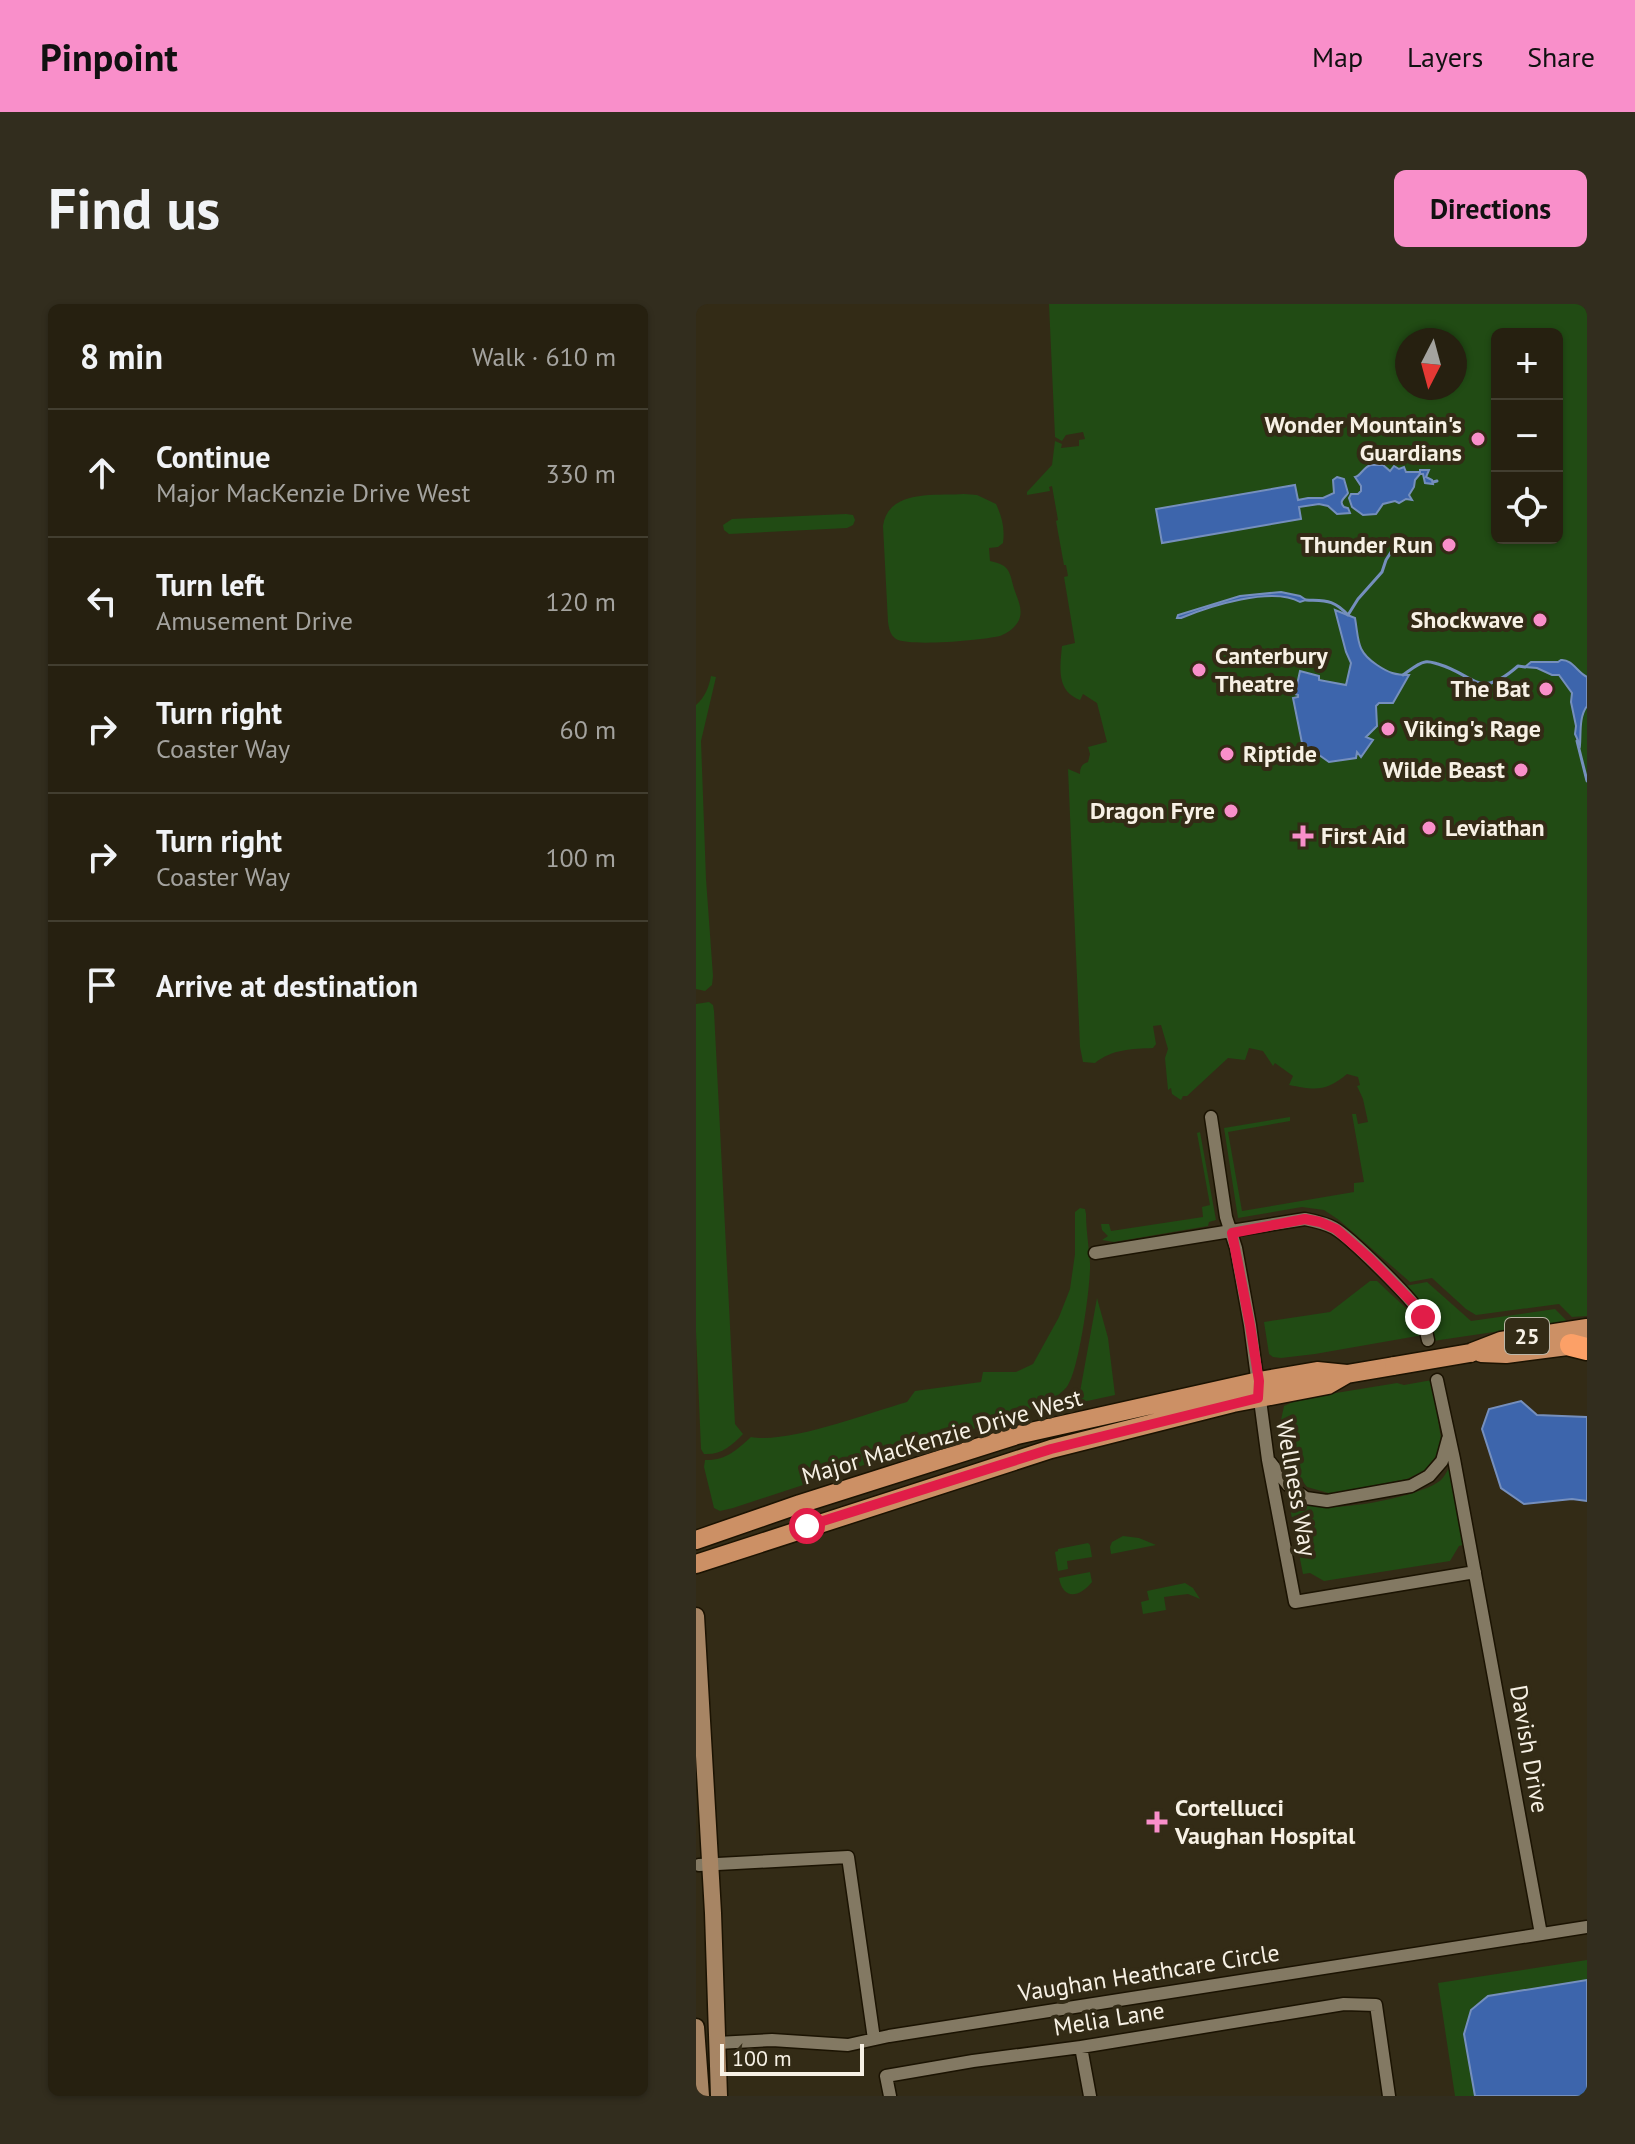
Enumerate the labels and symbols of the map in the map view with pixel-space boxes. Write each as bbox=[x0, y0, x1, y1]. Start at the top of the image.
north arrow bbox=[1395, 328, 1467, 400]
place label: Wonder Mountain's Guardians bbox=[1265, 409, 1462, 468]
marker: Wonder Mountain's Guardians bbox=[1469, 430, 1487, 448]
place label: Thunder Run bbox=[1300, 529, 1433, 560]
marker: Thunder Run bbox=[1440, 536, 1458, 554]
place label: Shockwave bbox=[1410, 604, 1524, 635]
marker: Shockwave bbox=[1531, 611, 1549, 629]
place label: Canterbury Theatre bbox=[1215, 640, 1328, 699]
marker: Canterbury Theatre bbox=[1190, 661, 1208, 679]
place label: The Bat bbox=[1451, 673, 1531, 704]
marker: The Bat bbox=[1537, 680, 1555, 698]
place label: Viking's Rage bbox=[1403, 713, 1541, 744]
marker: Viking's Rage bbox=[1379, 720, 1397, 738]
place label: Riptide bbox=[1243, 738, 1317, 769]
marker: Riptide bbox=[1218, 745, 1236, 763]
place label: Wilde Beast bbox=[1383, 754, 1506, 785]
marker: Wilde Beast bbox=[1512, 761, 1530, 779]
place label: Dragon Fyre bbox=[1090, 795, 1215, 826]
marker: Dragon Fyre bbox=[1222, 802, 1240, 820]
place label: Leviathan bbox=[1445, 812, 1545, 843]
marker: Leviathan bbox=[1420, 819, 1438, 837]
place label: First Aid bbox=[1321, 820, 1406, 851]
marker: First Aid bbox=[1292, 825, 1314, 847]
route end bbox=[1405, 1299, 1441, 1335]
road number: 25 bbox=[1505, 1318, 1549, 1354]
street label: Major MacKenzie Drive West bbox=[798, 1382, 1086, 1491]
street label: Wellness Way bbox=[1269, 1417, 1324, 1559]
route start bbox=[789, 1508, 825, 1544]
street label: Davish Drive bbox=[1503, 1683, 1556, 1815]
place label: Cortellucci Vaughan Hospital bbox=[1174, 1792, 1356, 1851]
marker: Cortellucci Vaughan Hospital bbox=[1146, 1811, 1168, 1833]
street label: Vaughan Heathcare Circle bbox=[1015, 1937, 1282, 2009]
street label: Melia Lane bbox=[1051, 1994, 1167, 2043]
scale bar bbox=[720, 2040, 864, 2076]

